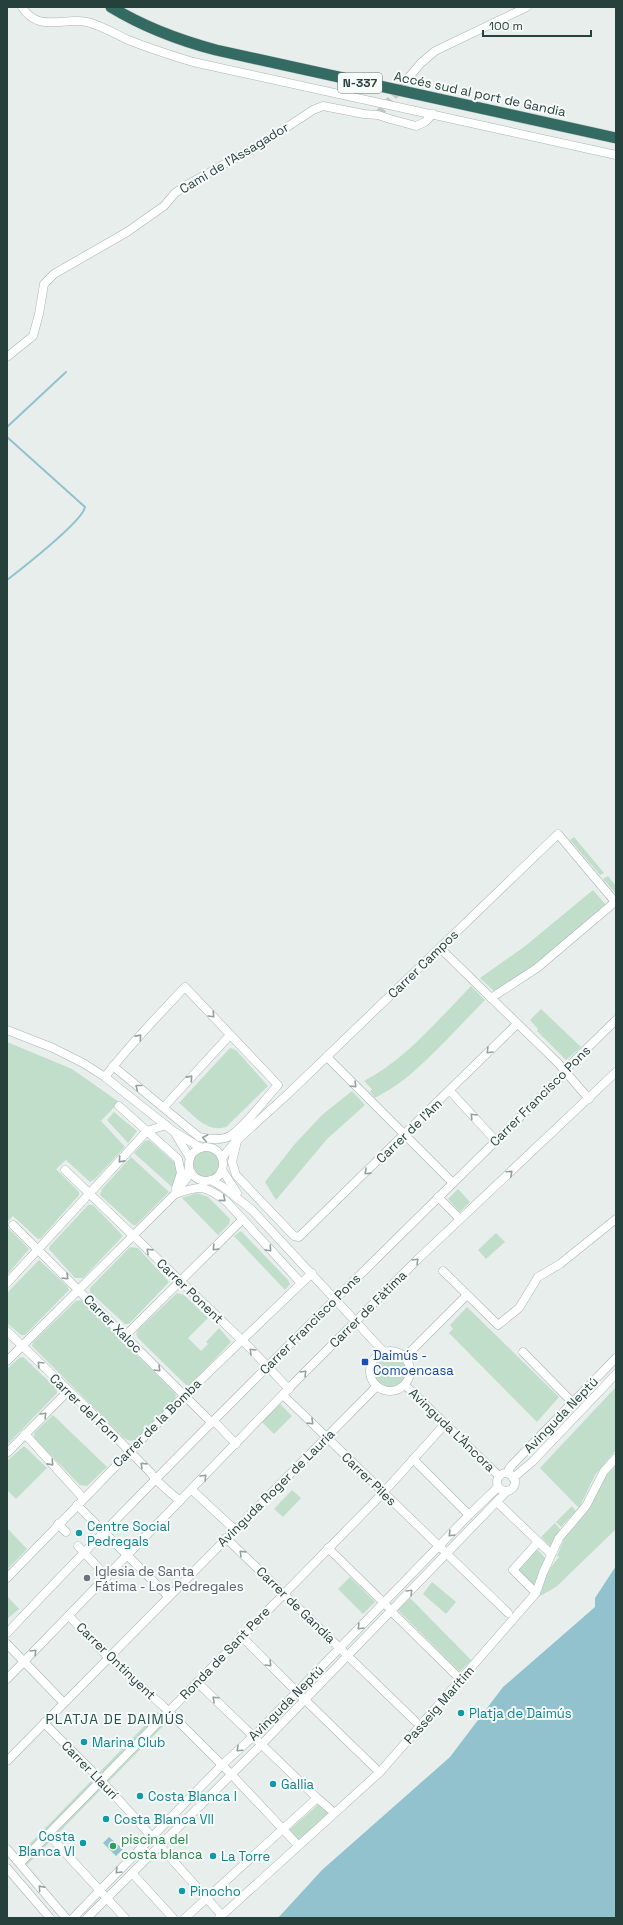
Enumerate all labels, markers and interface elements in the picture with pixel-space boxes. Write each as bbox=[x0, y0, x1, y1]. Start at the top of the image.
scale bar bbox=[483, 12, 591, 38]
text: 100 m bbox=[489, 18, 523, 34]
street label: Accés sud al port de Gandia bbox=[393, 67, 568, 121]
road number: N-337 bbox=[338, 73, 382, 93]
street label: Camí de l'Assagador bbox=[176, 119, 292, 197]
street label: Carrer Campos bbox=[384, 926, 462, 1002]
one-way arrow bbox=[207, 1010, 214, 1018]
one-way arrow bbox=[134, 1034, 141, 1042]
street label: Carrer Francisco Pons bbox=[486, 1042, 594, 1150]
one-way arrow bbox=[487, 1046, 494, 1054]
one-way arrow bbox=[186, 1076, 193, 1083]
one-way arrow bbox=[349, 1080, 357, 1088]
one-way arrow bbox=[136, 1084, 143, 1091]
street label: Carrer de l'Am bbox=[372, 1095, 446, 1167]
one-way arrow bbox=[470, 1113, 478, 1121]
one-way arrow bbox=[202, 1134, 209, 1143]
one-way arrow bbox=[118, 1155, 125, 1163]
one-way arrow bbox=[364, 1167, 371, 1174]
one-way arrow bbox=[506, 1170, 513, 1177]
one-way arrow bbox=[218, 1195, 225, 1202]
one-way arrow bbox=[212, 1243, 220, 1251]
one-way arrow bbox=[264, 1244, 272, 1252]
one-way arrow bbox=[146, 1248, 154, 1256]
street label: Carrer Ponent bbox=[153, 1255, 227, 1327]
one-way arrow bbox=[411, 1258, 419, 1266]
street label: Carrer de Fàtima bbox=[326, 1266, 411, 1351]
street label: Carrer Francisco Pons bbox=[256, 1270, 364, 1378]
one-way arrow bbox=[61, 1272, 69, 1280]
street label: Carrer Xaloc bbox=[80, 1291, 146, 1357]
place label: Daimús - Comoencasa bbox=[373, 1347, 454, 1379]
one-way arrow bbox=[249, 1348, 257, 1356]
marker: Daimús - Comoencasa bbox=[360, 1357, 370, 1367]
one-way arrow bbox=[37, 1361, 45, 1369]
one-way arrow bbox=[153, 1364, 161, 1372]
street label: Carrer del Forn bbox=[46, 1370, 124, 1446]
one-way arrow bbox=[299, 1370, 307, 1378]
street label: Avinguda Neptú bbox=[520, 1373, 602, 1457]
street label: Carrer de la Bomba bbox=[109, 1375, 205, 1471]
street label: Avinguda L'Àncora bbox=[405, 1384, 499, 1476]
one-way arrow bbox=[39, 1412, 47, 1420]
one-way arrow bbox=[306, 1418, 314, 1425]
street label: Avinguda Roger de Lauria bbox=[214, 1425, 339, 1550]
street label: Carrer Piles bbox=[338, 1449, 400, 1510]
one-way arrow bbox=[47, 1458, 54, 1466]
one-way arrow bbox=[140, 1462, 148, 1470]
one-way arrow bbox=[199, 1474, 207, 1482]
place label: Centre Social Pedregals bbox=[87, 1518, 170, 1550]
marker: Centre Social Pedregals bbox=[74, 1528, 84, 1538]
one-way arrow bbox=[448, 1529, 455, 1537]
one-way arrow bbox=[239, 1550, 247, 1557]
place label: Iglesia de Santa Fátima - Los Pedregales bbox=[95, 1563, 244, 1595]
street label: Carrer de Gandía bbox=[253, 1563, 340, 1648]
marker: Iglesia de Santa Fátima - Los Pedregales bbox=[82, 1573, 92, 1583]
one-way arrow bbox=[405, 1589, 413, 1597]
street label: Ronda de Sant Pere bbox=[176, 1603, 274, 1703]
street label: Carrer Ontinyent bbox=[73, 1619, 159, 1703]
one-way arrow bbox=[357, 1622, 365, 1630]
one-way arrow bbox=[30, 1649, 37, 1657]
one-way arrow bbox=[264, 1659, 272, 1667]
street label: Avinguda Neptú bbox=[245, 1662, 327, 1744]
street label: Passeig Marítim bbox=[400, 1662, 478, 1748]
one-way arrow bbox=[212, 1697, 220, 1704]
place label: Platja de Daimús bbox=[469, 1705, 572, 1722]
marker: Platja de Daimús bbox=[456, 1708, 466, 1718]
district label: PLATJA DE DAIMÚS bbox=[45, 1710, 185, 1728]
place label: Marina Club bbox=[92, 1734, 165, 1751]
street label: Carrer Llaurí bbox=[58, 1737, 123, 1803]
marker: Marina Club bbox=[79, 1737, 89, 1747]
one-way arrow bbox=[236, 1745, 244, 1752]
place label: Gallia bbox=[281, 1776, 315, 1793]
marker: Gallia bbox=[268, 1779, 278, 1789]
place label: Costa Blanca I bbox=[148, 1788, 237, 1805]
marker: Costa Blanca I bbox=[135, 1791, 145, 1801]
place label: Costa Blanca VII bbox=[114, 1811, 214, 1828]
marker: Costa Blanca VII bbox=[101, 1814, 111, 1824]
place label: Costa Blanca VI bbox=[18, 1828, 76, 1860]
place label: piscina del costa blanca bbox=[121, 1831, 203, 1863]
marker: Costa Blanca VI bbox=[78, 1838, 88, 1848]
marker: piscina del costa blanca bbox=[108, 1841, 118, 1851]
place label: La Torre bbox=[221, 1848, 270, 1865]
marker: La Torre bbox=[208, 1851, 218, 1861]
one-way arrow bbox=[115, 1866, 123, 1874]
place label: Pinocho bbox=[190, 1883, 241, 1900]
one-way arrow bbox=[39, 1886, 46, 1893]
marker: Pinocho bbox=[177, 1886, 187, 1896]

